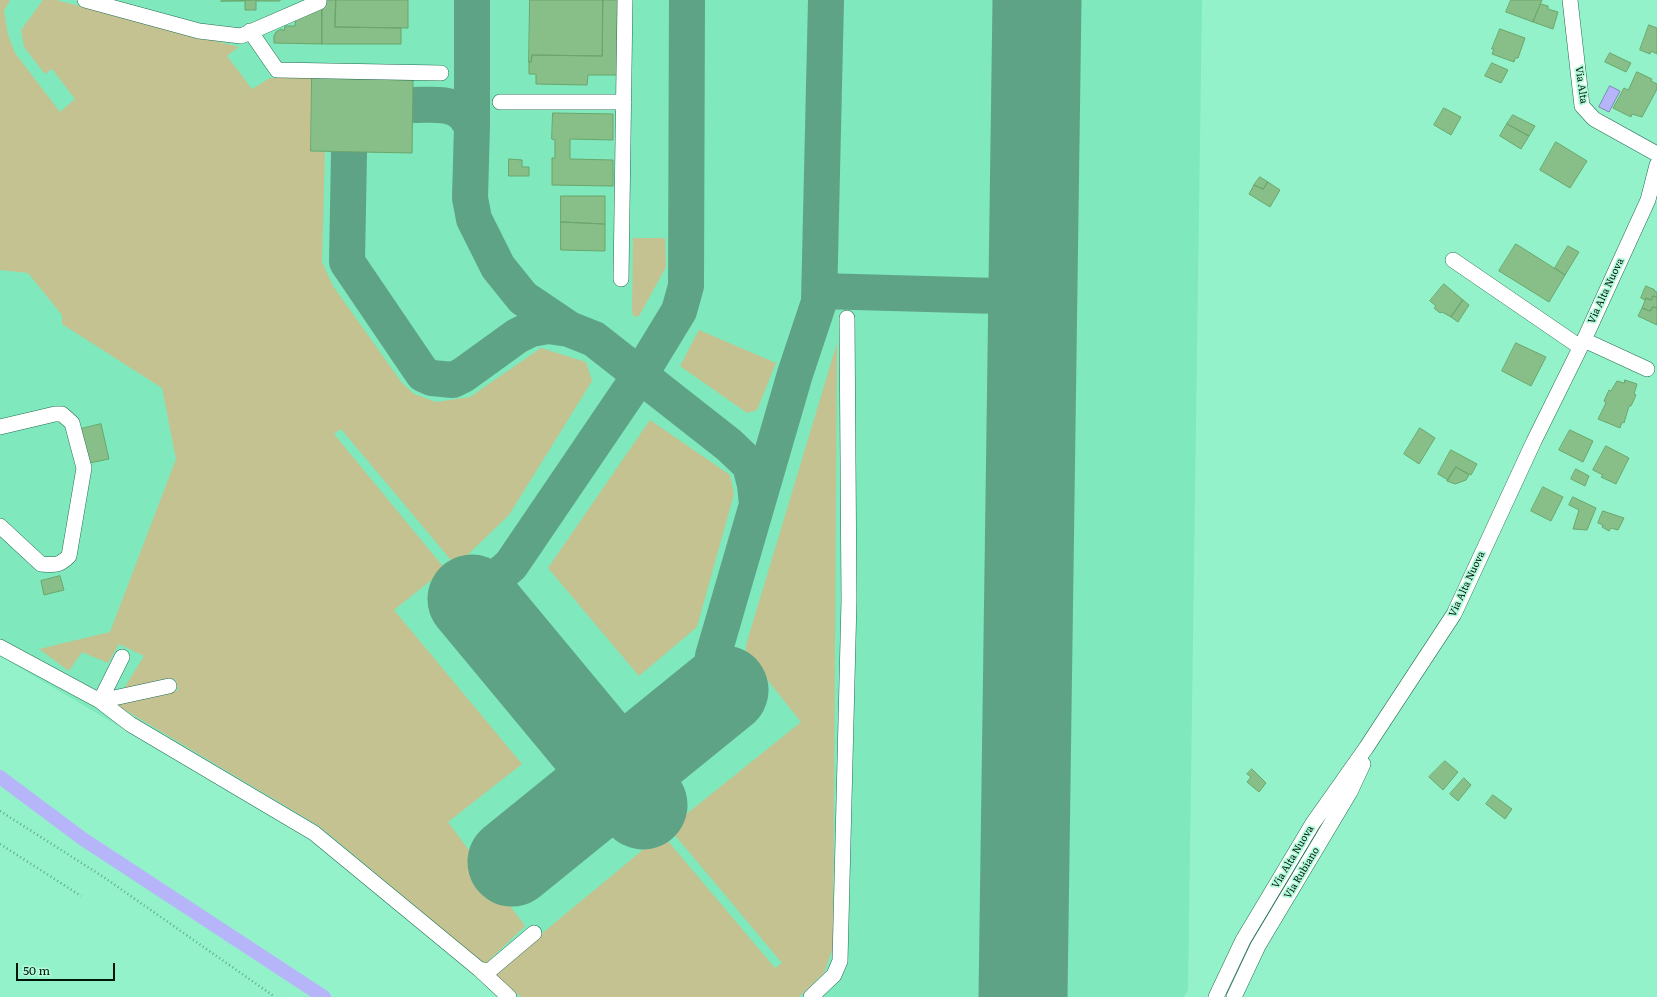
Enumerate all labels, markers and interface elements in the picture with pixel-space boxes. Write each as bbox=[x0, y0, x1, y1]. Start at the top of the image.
street label: Via Alta bbox=[1572, 65, 1590, 105]
street label: Via Alta Nuova bbox=[1586, 256, 1626, 326]
street label: Via Alta Nuova bbox=[1447, 549, 1487, 619]
street label: Via Alta Nuova bbox=[1270, 823, 1316, 891]
street label: Via Rubiano bbox=[1282, 845, 1322, 901]
scale bar bbox=[18, 955, 117, 981]
text: 50 m bbox=[23, 961, 50, 979]

